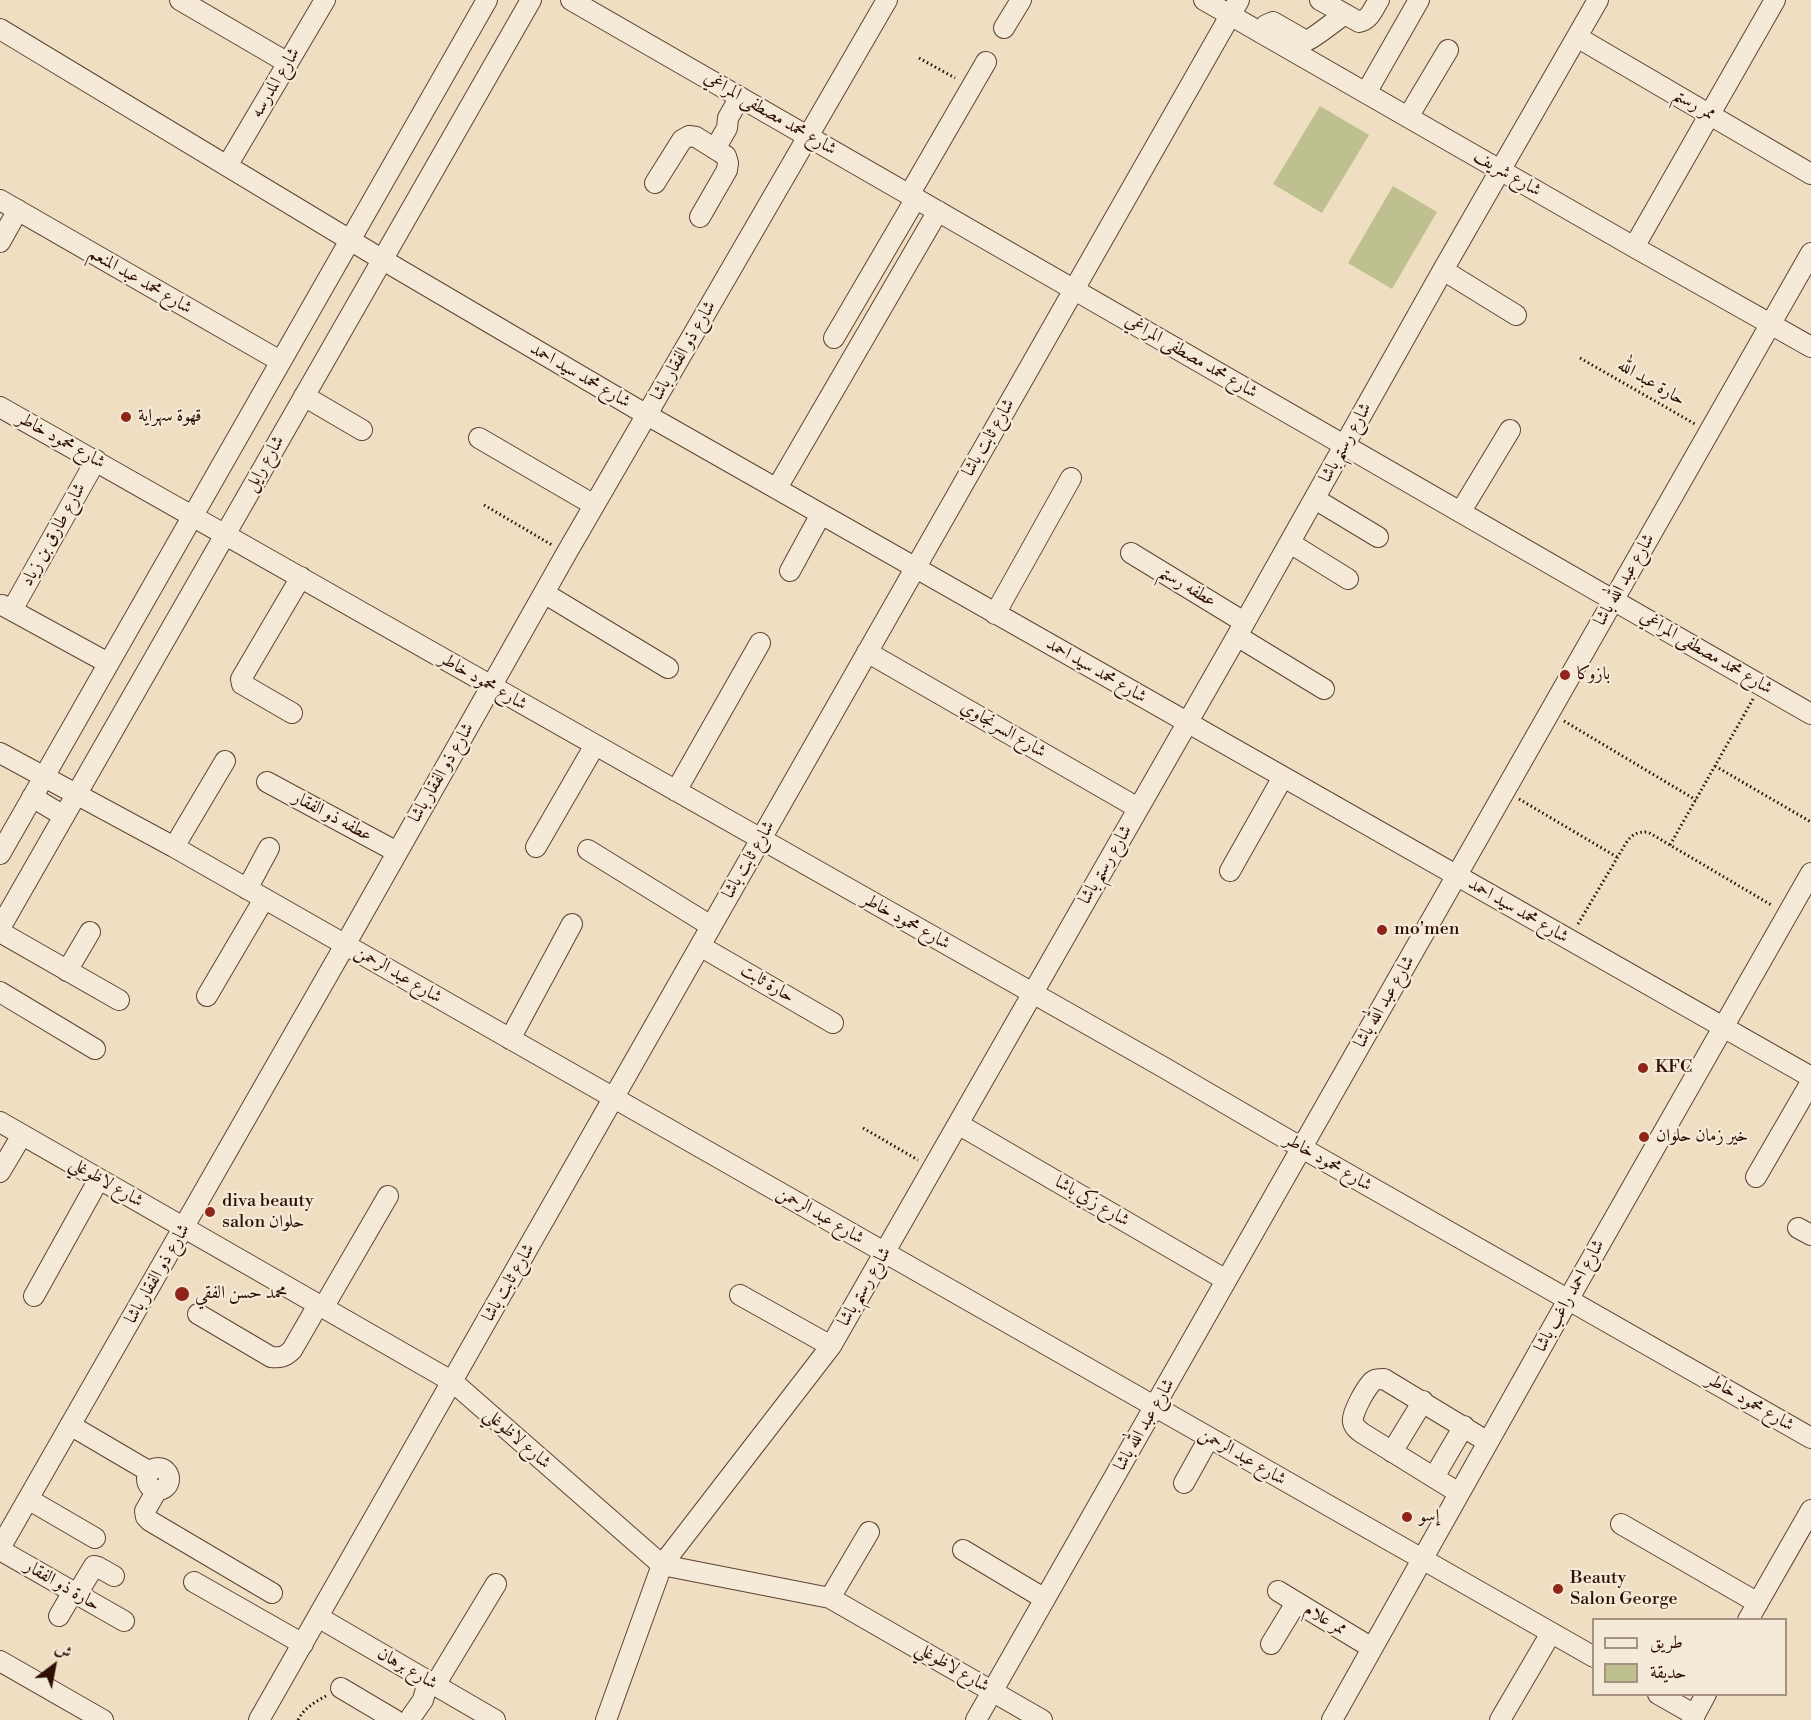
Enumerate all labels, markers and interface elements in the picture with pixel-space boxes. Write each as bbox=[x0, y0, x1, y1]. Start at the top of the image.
street label: شارع المدرسه bbox=[247, 44, 305, 122]
street label: شارع محمد مصطفى المراغي bbox=[700, 67, 840, 161]
street label: ممر رستم bbox=[1669, 84, 1719, 126]
street label: شارع شريف bbox=[1469, 146, 1545, 202]
street label: شارع محمد عبد المنعم bbox=[84, 243, 196, 319]
street label: شارع ذو الفقار باشا bbox=[647, 297, 721, 405]
street label: شارع محمد مصطفى المراغي bbox=[1121, 310, 1261, 404]
street label: شارع محمد سيد احمد bbox=[526, 338, 634, 414]
street label: حارة عبد الله bbox=[1613, 355, 1689, 411]
street label: شارع ثابت باشا bbox=[958, 395, 1020, 481]
street label: شارع رستم باشا bbox=[1315, 399, 1377, 487]
place label: قهوة سهراية bbox=[138, 406, 202, 428]
street label: شارع محمود خاطر bbox=[13, 408, 109, 474]
marker: قهوة سهراية bbox=[119, 410, 133, 424]
street label: شارع رايل bbox=[240, 432, 290, 496]
street label: شارع طارق بن زياد bbox=[17, 480, 91, 590]
street label: شارع عبد الله باشا bbox=[1590, 530, 1660, 630]
street label: عطفه رستم bbox=[1154, 561, 1220, 613]
street label: شارع محمد مصطفى المراغي bbox=[1636, 606, 1776, 700]
street label: شارع محمد سيد احمد bbox=[1042, 633, 1150, 709]
street label: شارع محمود خاطر bbox=[435, 648, 531, 716]
place label: بازوكا bbox=[1577, 664, 1610, 686]
marker: بازوكا bbox=[1558, 668, 1572, 682]
street label: شارع السرنجاوي bbox=[956, 697, 1050, 763]
street label: شارع ذو الفقار باشا bbox=[405, 719, 479, 827]
street label: عطفه ذو الفقار bbox=[289, 787, 375, 847]
street label: شارع ثابت باشا bbox=[718, 817, 780, 903]
street label: شارع رستم باشا bbox=[1075, 821, 1137, 909]
street label: شارع محمد سيد احمد bbox=[1464, 873, 1572, 949]
street label: شارع محمود خاطر bbox=[858, 889, 954, 955]
place label: mo'men bbox=[1394, 919, 1460, 941]
marker: mo'men bbox=[1375, 923, 1389, 937]
street label: شارع عبد الرحمن bbox=[350, 941, 446, 1009]
street label: شارع عبد الله باشا bbox=[1350, 952, 1420, 1052]
street label: حارة ثابت bbox=[736, 960, 798, 1008]
place label: KFC bbox=[1655, 1057, 1692, 1079]
marker: KFC bbox=[1636, 1061, 1650, 1075]
place label: خير زمان حلوان bbox=[1656, 1126, 1748, 1148]
street label: شارع محمود خاطر bbox=[1280, 1129, 1376, 1197]
marker: خير زمان حلوان bbox=[1637, 1130, 1651, 1144]
street label: شارع لاظوغلي bbox=[65, 1153, 147, 1213]
street label: شارع زكي باشا bbox=[1051, 1172, 1133, 1232]
street label: شارع عبد الرحمن bbox=[772, 1182, 868, 1250]
place label: diva beauty salon حلوان bbox=[222, 1191, 314, 1234]
marker: diva beauty salon حلوان bbox=[203, 1205, 217, 1219]
street label: شارع ذو الفقار باشا bbox=[121, 1220, 195, 1328]
street label: شارع احمد راغب باشا bbox=[1530, 1236, 1610, 1356]
street label: شارع ثابت باشا bbox=[478, 1240, 540, 1326]
street label: شارع رستم باشا bbox=[834, 1243, 896, 1331]
place label: محمد حسن الفقي bbox=[195, 1283, 287, 1305]
marker: محمد حسن الفقي bbox=[173, 1285, 191, 1303]
street label: شارع محمود خاطر bbox=[1702, 1369, 1798, 1437]
street label: شارع عبد الله باشا bbox=[1110, 1375, 1180, 1475]
street label: شارع لاظوغلي bbox=[479, 1404, 555, 1474]
street label: شارع عبد الرحمن bbox=[1194, 1423, 1290, 1491]
place label: إسو bbox=[1419, 1506, 1439, 1528]
marker: إسو bbox=[1400, 1510, 1414, 1524]
street label: حارة ذو الفقار bbox=[20, 1556, 104, 1616]
place label: Beauty Salon George bbox=[1570, 1568, 1678, 1610]
marker: Beauty Salon George bbox=[1551, 1582, 1565, 1596]
street label: ممر علام bbox=[1300, 1599, 1350, 1641]
legend bbox=[1592, 1618, 1787, 1696]
text: طريق bbox=[1650, 1631, 1683, 1654]
north arrow bbox=[24, 1636, 84, 1696]
text: ش bbox=[52, 1638, 76, 1663]
street label: شارع لاظوغلي bbox=[911, 1638, 993, 1698]
street label: شارع برهان bbox=[373, 1643, 441, 1695]
text: حديقة bbox=[1650, 1661, 1686, 1684]

